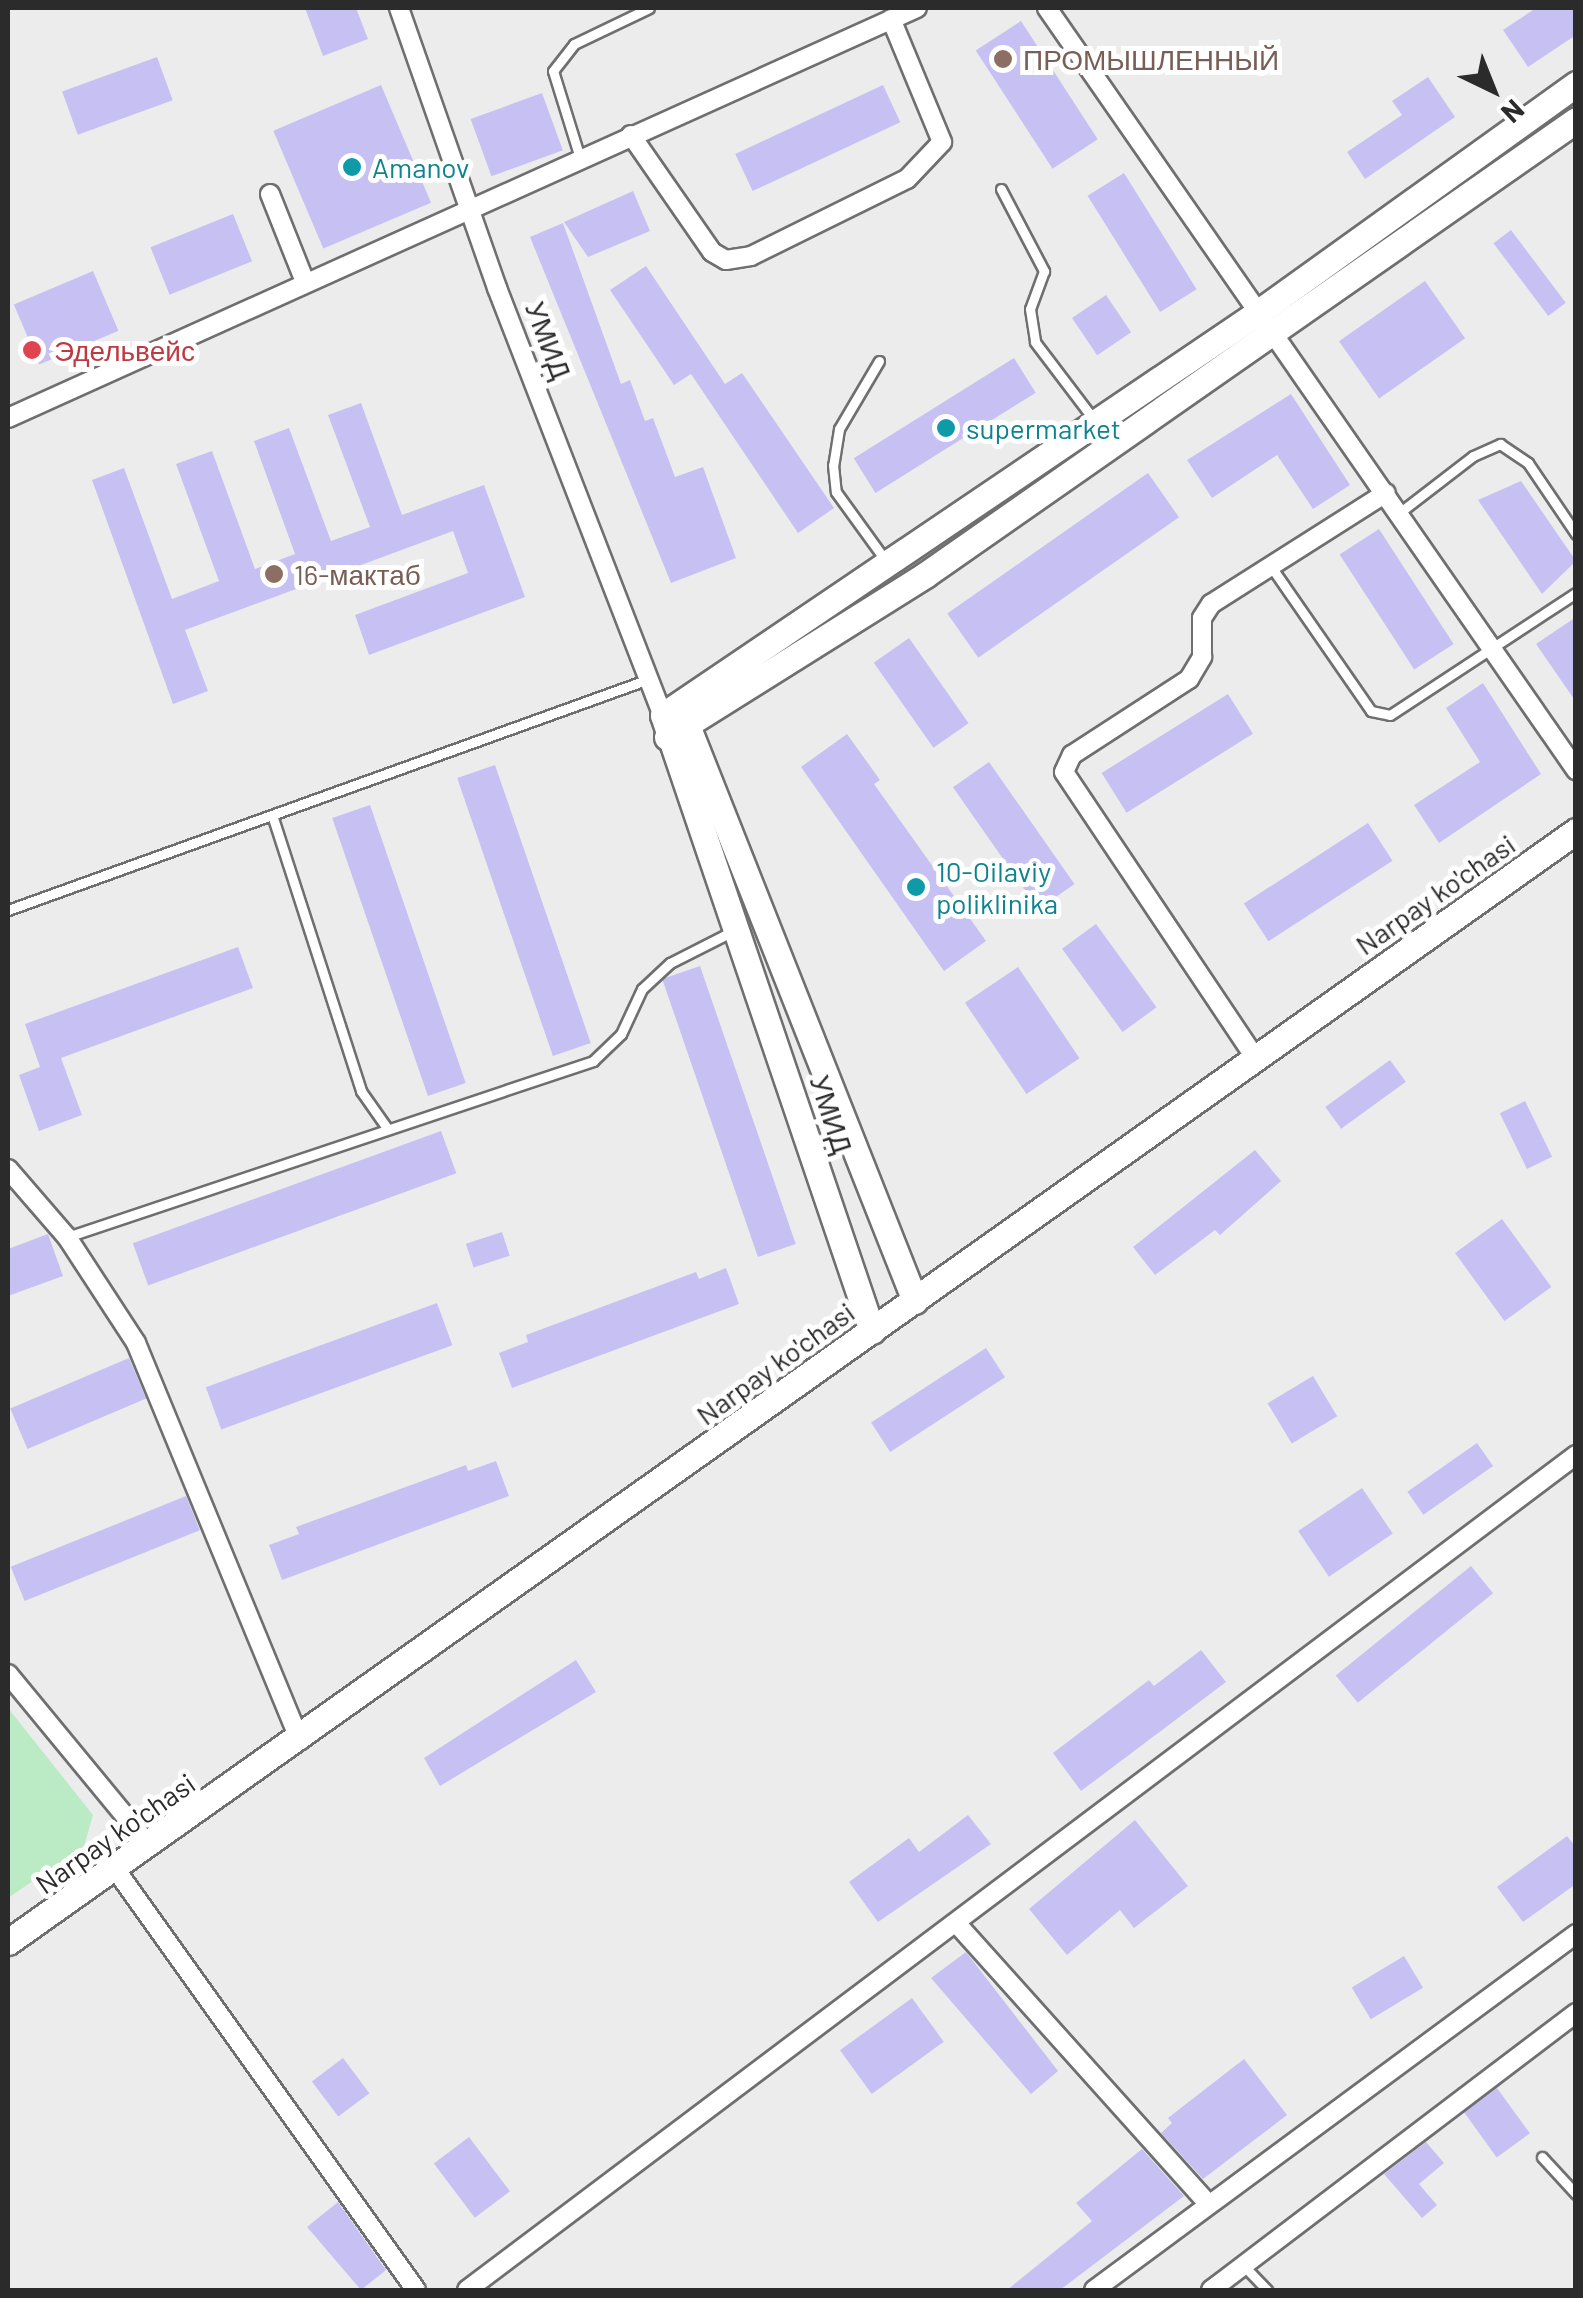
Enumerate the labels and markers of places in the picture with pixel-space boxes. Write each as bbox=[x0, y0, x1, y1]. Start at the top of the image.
place label: ПРОМЫШЛЕННЫЙ bbox=[1023, 42, 1279, 76]
marker: ПРОМЫШЛЕННЫЙ bbox=[992, 48, 1014, 70]
place label: Amanov bbox=[372, 150, 469, 184]
marker: Amanov bbox=[341, 156, 363, 178]
place label: Эдельвейс bbox=[54, 333, 195, 367]
marker: Эдельвейс bbox=[19, 337, 45, 363]
place label: supermarket bbox=[966, 411, 1121, 445]
marker: supermarket bbox=[935, 417, 957, 439]
place label: 16-мактаб bbox=[294, 557, 421, 591]
marker: 16-мактаб bbox=[263, 563, 285, 585]
place label: 10-Oilaviy poliklinika bbox=[936, 854, 1058, 920]
marker: 10-Oilaviy poliklinika bbox=[905, 876, 927, 898]

